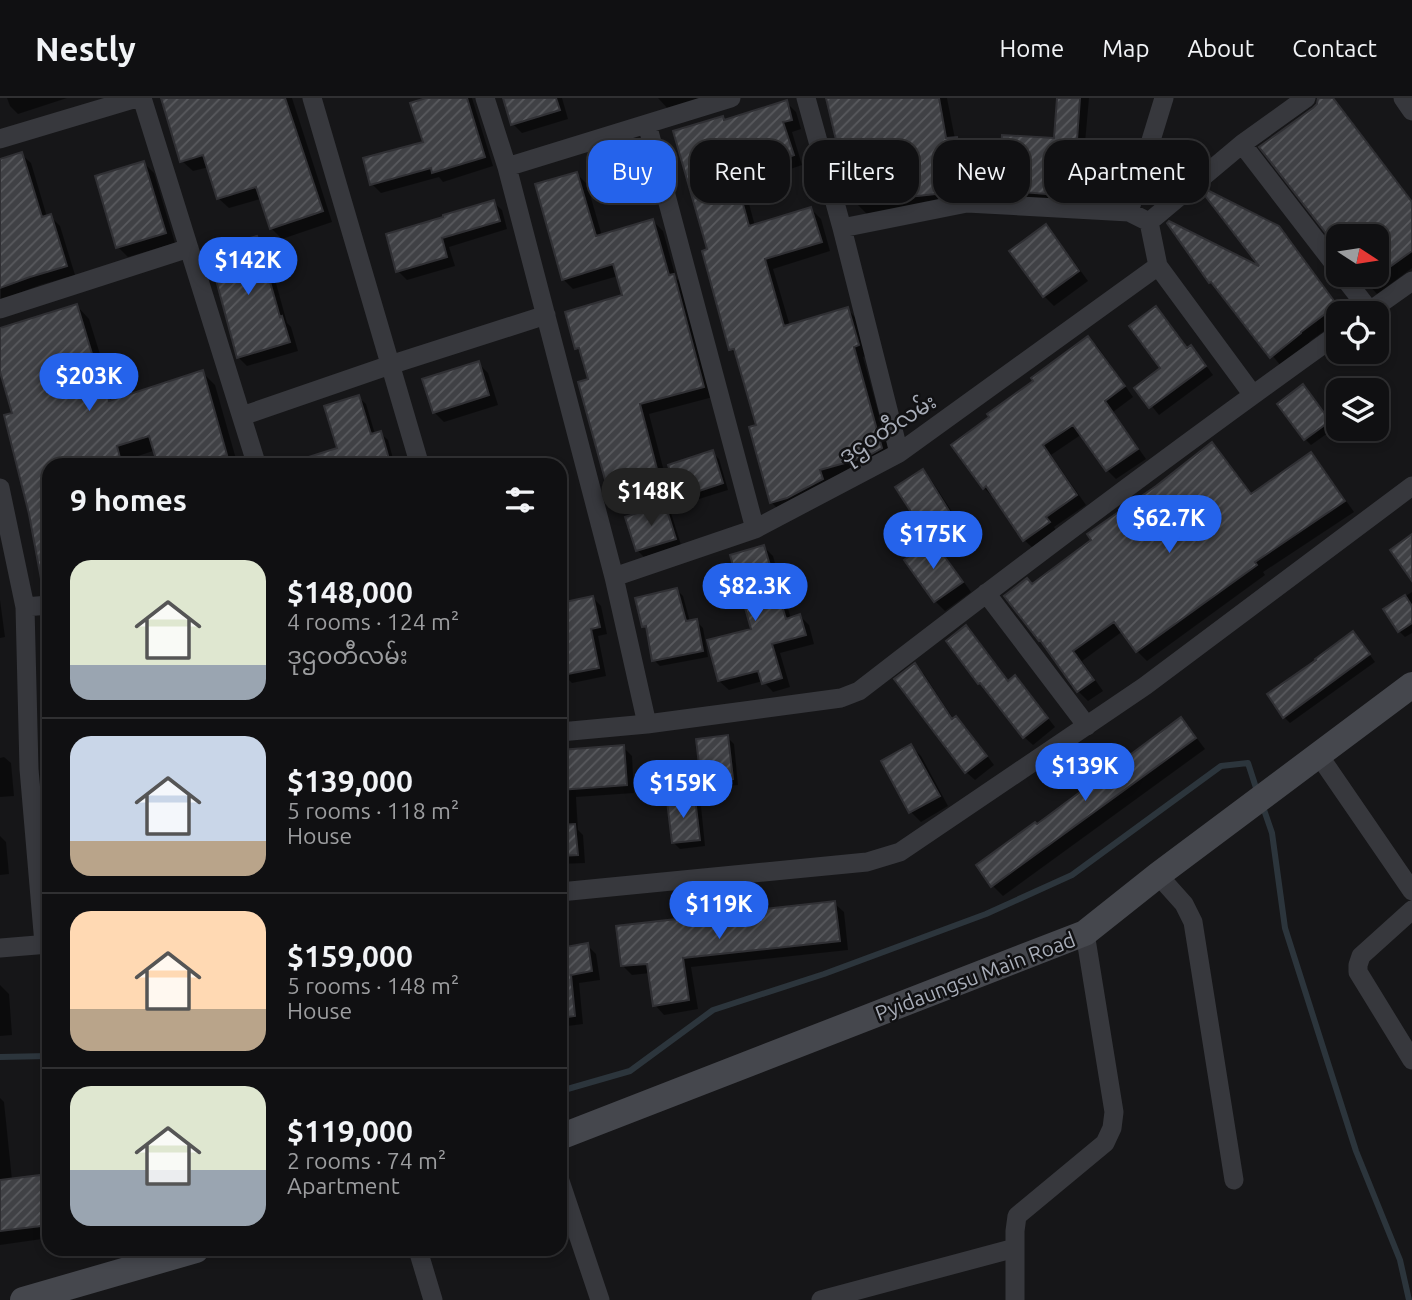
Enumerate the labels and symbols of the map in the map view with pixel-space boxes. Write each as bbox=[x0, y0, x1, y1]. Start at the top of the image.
north arrow bbox=[1326, 224, 1390, 287]
pin: $142K bbox=[199, 238, 297, 297]
pin: $203K bbox=[40, 354, 138, 413]
street label: ဒုဌဝတီလမ်း bbox=[832, 386, 943, 472]
pin: $148K bbox=[602, 468, 700, 528]
pin: $62.7K bbox=[1112, 496, 1226, 555]
pin: $175K bbox=[884, 512, 982, 571]
pin: $82.3K bbox=[698, 564, 812, 623]
pin: $139K bbox=[1036, 744, 1134, 803]
pin: $159K bbox=[634, 760, 732, 820]
pin: $119K bbox=[670, 882, 768, 941]
street label: Pyidaungsu Main Road bbox=[872, 927, 1078, 1025]

